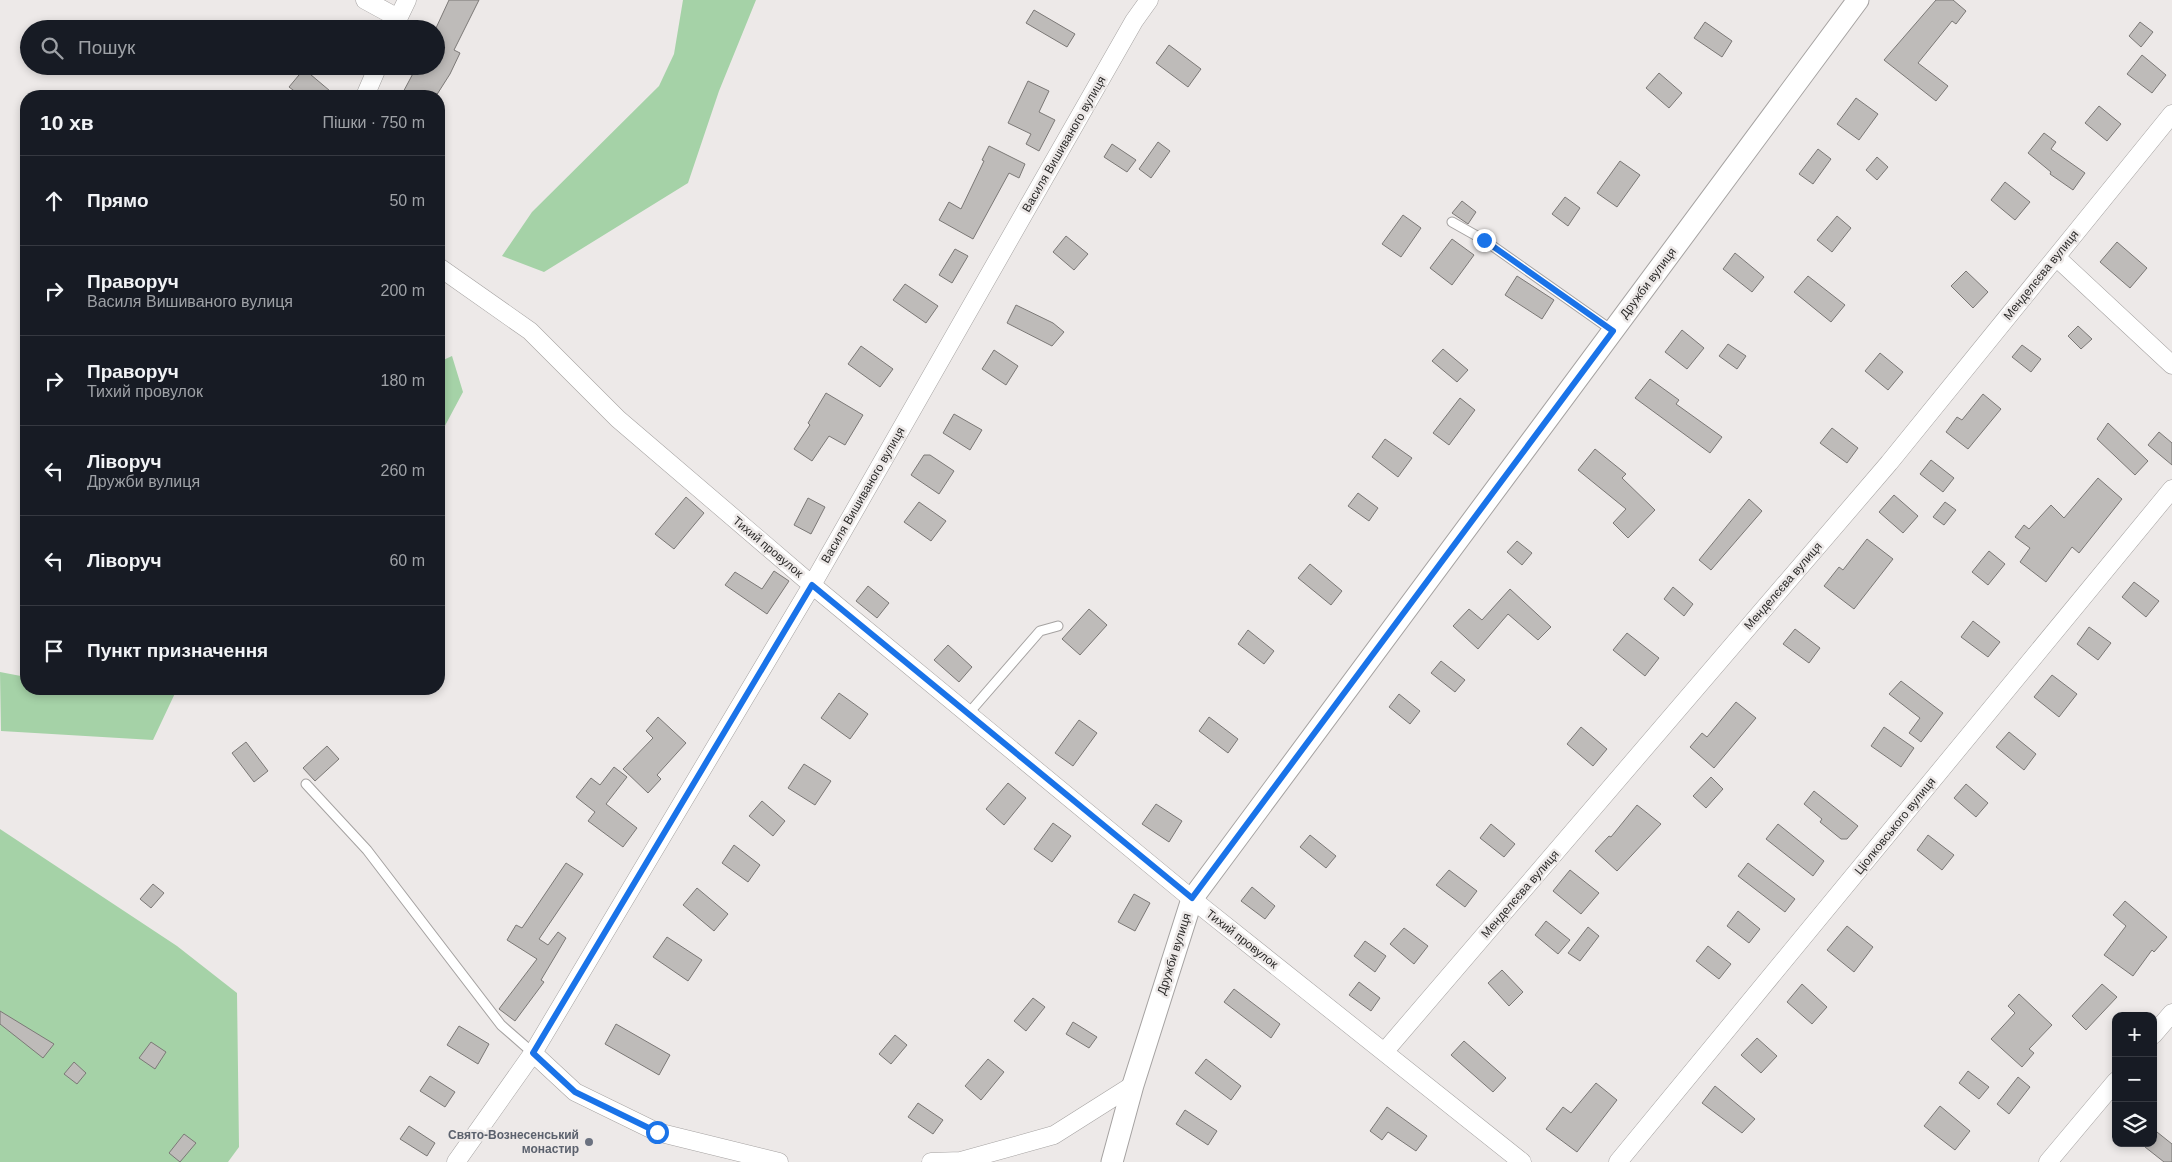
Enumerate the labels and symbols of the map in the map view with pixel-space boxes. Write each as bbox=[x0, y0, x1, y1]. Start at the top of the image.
street label: Василя Вишиваного вулиця bbox=[1019, 74, 1109, 214]
street label: Менделєєва вулиця bbox=[2001, 227, 2081, 323]
route end bbox=[1473, 229, 1496, 252]
street label: Дружби вулиця bbox=[1617, 245, 1679, 321]
street label: Василя Вишиваного вулиця bbox=[818, 425, 908, 565]
street label: Тихий провулок bbox=[730, 514, 806, 581]
street label: Менделєєва вулиця bbox=[1741, 539, 1825, 633]
street label: Ціолковського вулиця bbox=[1852, 775, 1938, 877]
street label: Менделєєва вулиця bbox=[1478, 847, 1562, 941]
street label: Тихий провулок bbox=[1203, 907, 1281, 972]
street label: Дружби вулиця bbox=[1154, 912, 1194, 996]
route start bbox=[646, 1121, 669, 1144]
place label: Cвято-Вознесенський монастир bbox=[448, 1128, 579, 1156]
marker: Cвято-Вознесенський монастир bbox=[583, 1136, 595, 1148]

